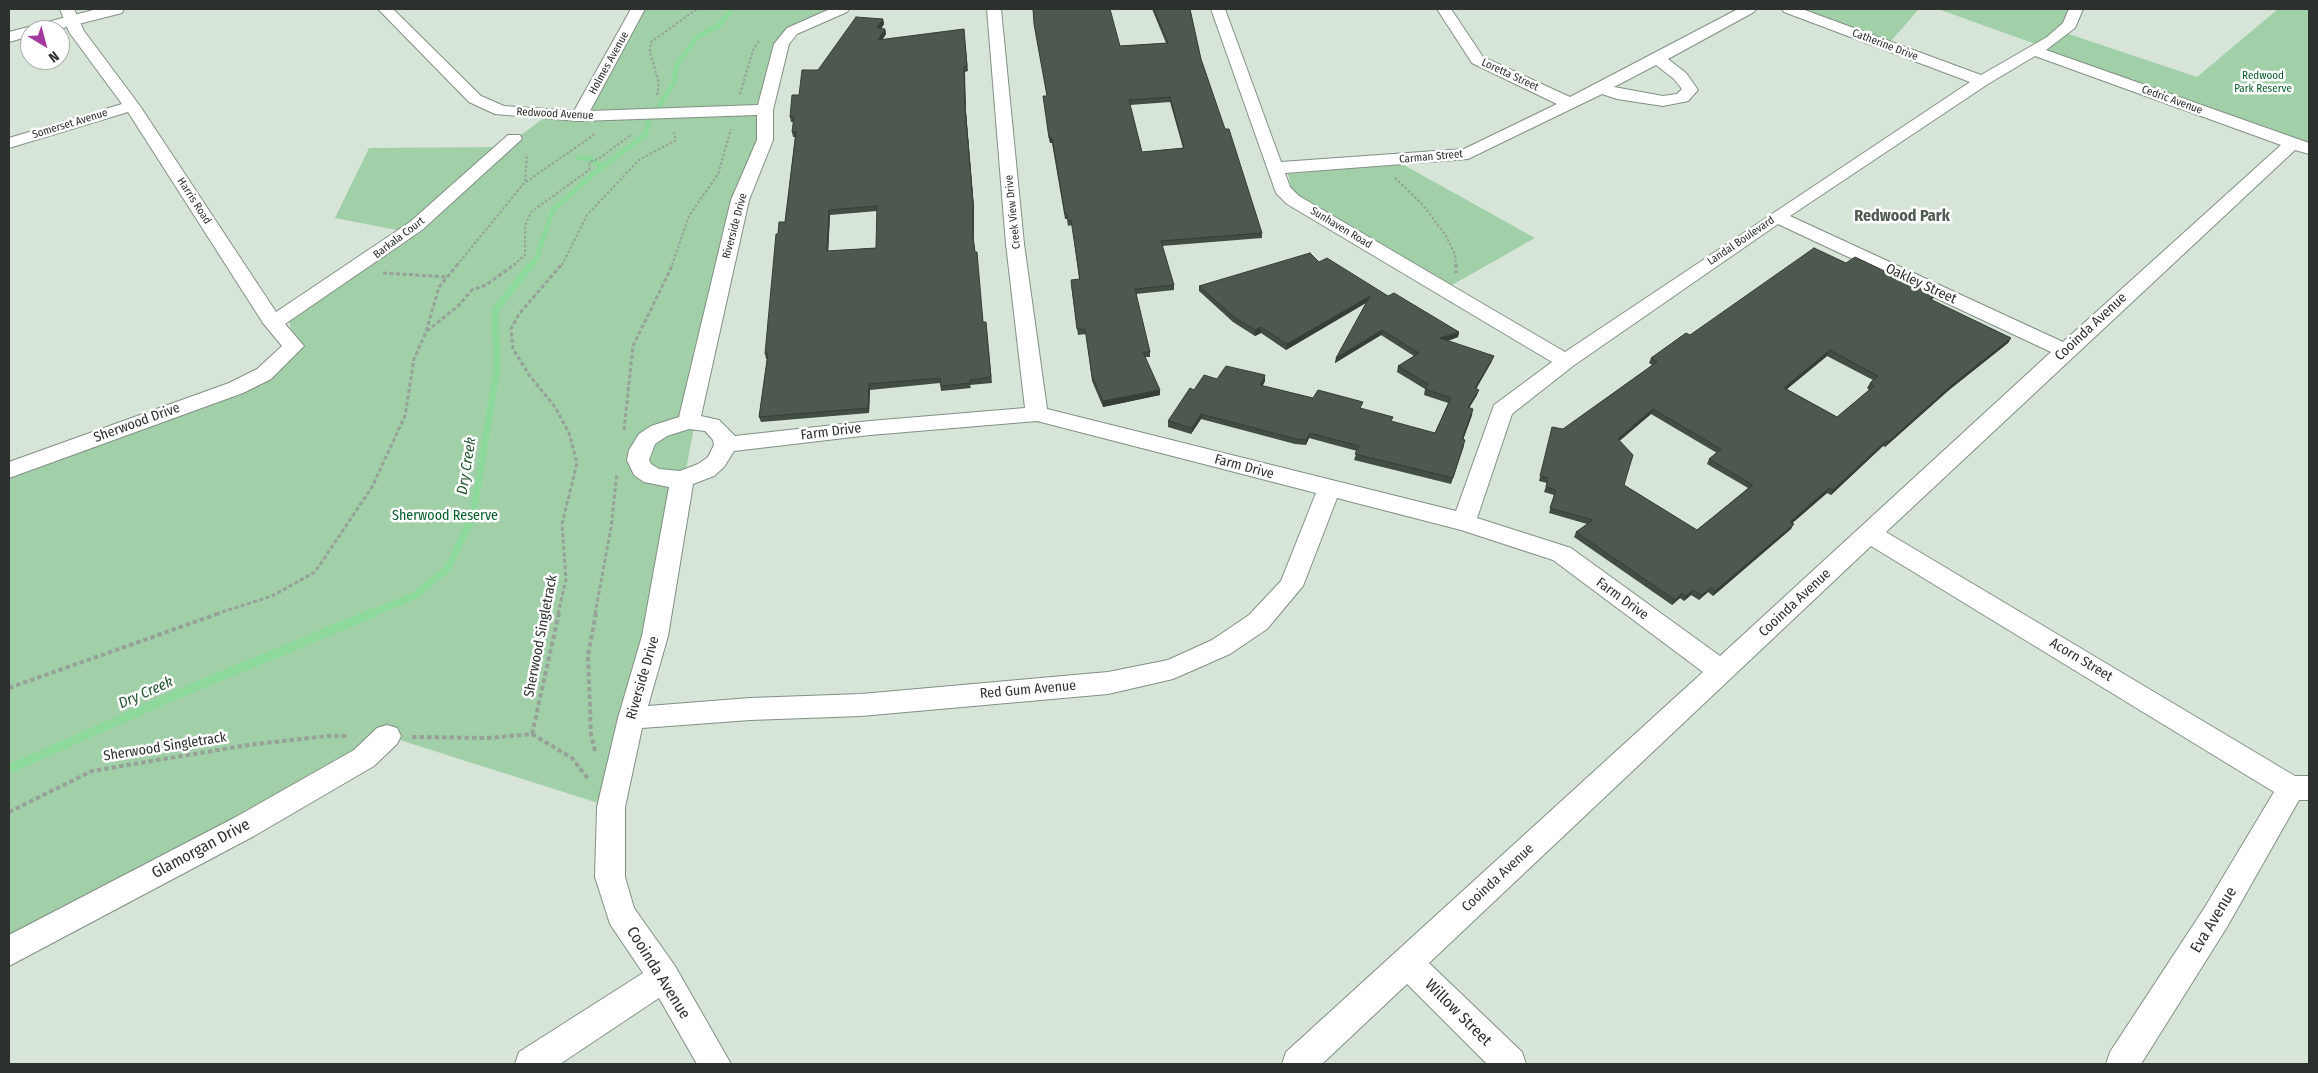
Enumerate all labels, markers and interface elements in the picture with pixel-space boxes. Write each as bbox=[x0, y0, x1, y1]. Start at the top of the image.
north arrow bbox=[20, 20, 70, 70]
street label: Catherine Drive bbox=[1850, 26, 1920, 64]
street label: Holmes Avenue bbox=[586, 29, 632, 97]
text: N bbox=[45, 47, 62, 66]
street label: Loretta Street bbox=[1479, 56, 1541, 94]
park label: Redwood Park Reserve bbox=[2234, 69, 2292, 95]
street label: Cedric Avenue bbox=[2140, 83, 2204, 117]
street label: Redwood Avenue bbox=[516, 105, 594, 123]
street label: Somerset Avenue bbox=[31, 106, 109, 142]
street label: Carman Street bbox=[1399, 148, 1463, 166]
street label: Creek View Drive bbox=[1003, 174, 1023, 250]
street label: Harris Road bbox=[174, 175, 214, 227]
street label: Riverside Drive bbox=[720, 192, 750, 260]
street label: Sunhaven Road bbox=[1308, 204, 1374, 252]
district label: Redwood Park bbox=[1854, 207, 1950, 227]
street label: Barkala Court bbox=[371, 214, 427, 262]
street label: Landal Boulevard bbox=[1705, 214, 1777, 268]
street label: Oakley Street bbox=[1883, 260, 1959, 308]
street label: Cooinda Avenue bbox=[2052, 289, 2130, 365]
street label: Sherwood Drive bbox=[92, 400, 182, 446]
street label: Farm Drive bbox=[800, 420, 862, 444]
water label: Dry Creek bbox=[454, 436, 480, 496]
street label: Farm Drive bbox=[1212, 451, 1276, 483]
park label: Sherwood Reserve bbox=[392, 508, 498, 524]
street label: Cooinda Avenue bbox=[1756, 565, 1834, 641]
street label: Sherwood Singletrack bbox=[521, 573, 561, 699]
street label: Farm Drive bbox=[1592, 574, 1652, 624]
street label: Riverside Drive bbox=[623, 634, 663, 722]
street label: Acorn Street bbox=[2046, 635, 2116, 685]
water label: Dry Creek bbox=[116, 673, 176, 713]
street label: Red Gum Avenue bbox=[979, 677, 1077, 703]
street label: Sherwood Singletrack bbox=[102, 729, 228, 765]
street label: Glamorgan Drive bbox=[149, 815, 253, 883]
street label: Cooinda Avenue bbox=[1459, 840, 1537, 916]
street label: Eva Avenue bbox=[2187, 883, 2241, 957]
street label: Cooinda Avenue bbox=[622, 923, 694, 1023]
street label: Willow Street bbox=[1421, 976, 1495, 1050]

